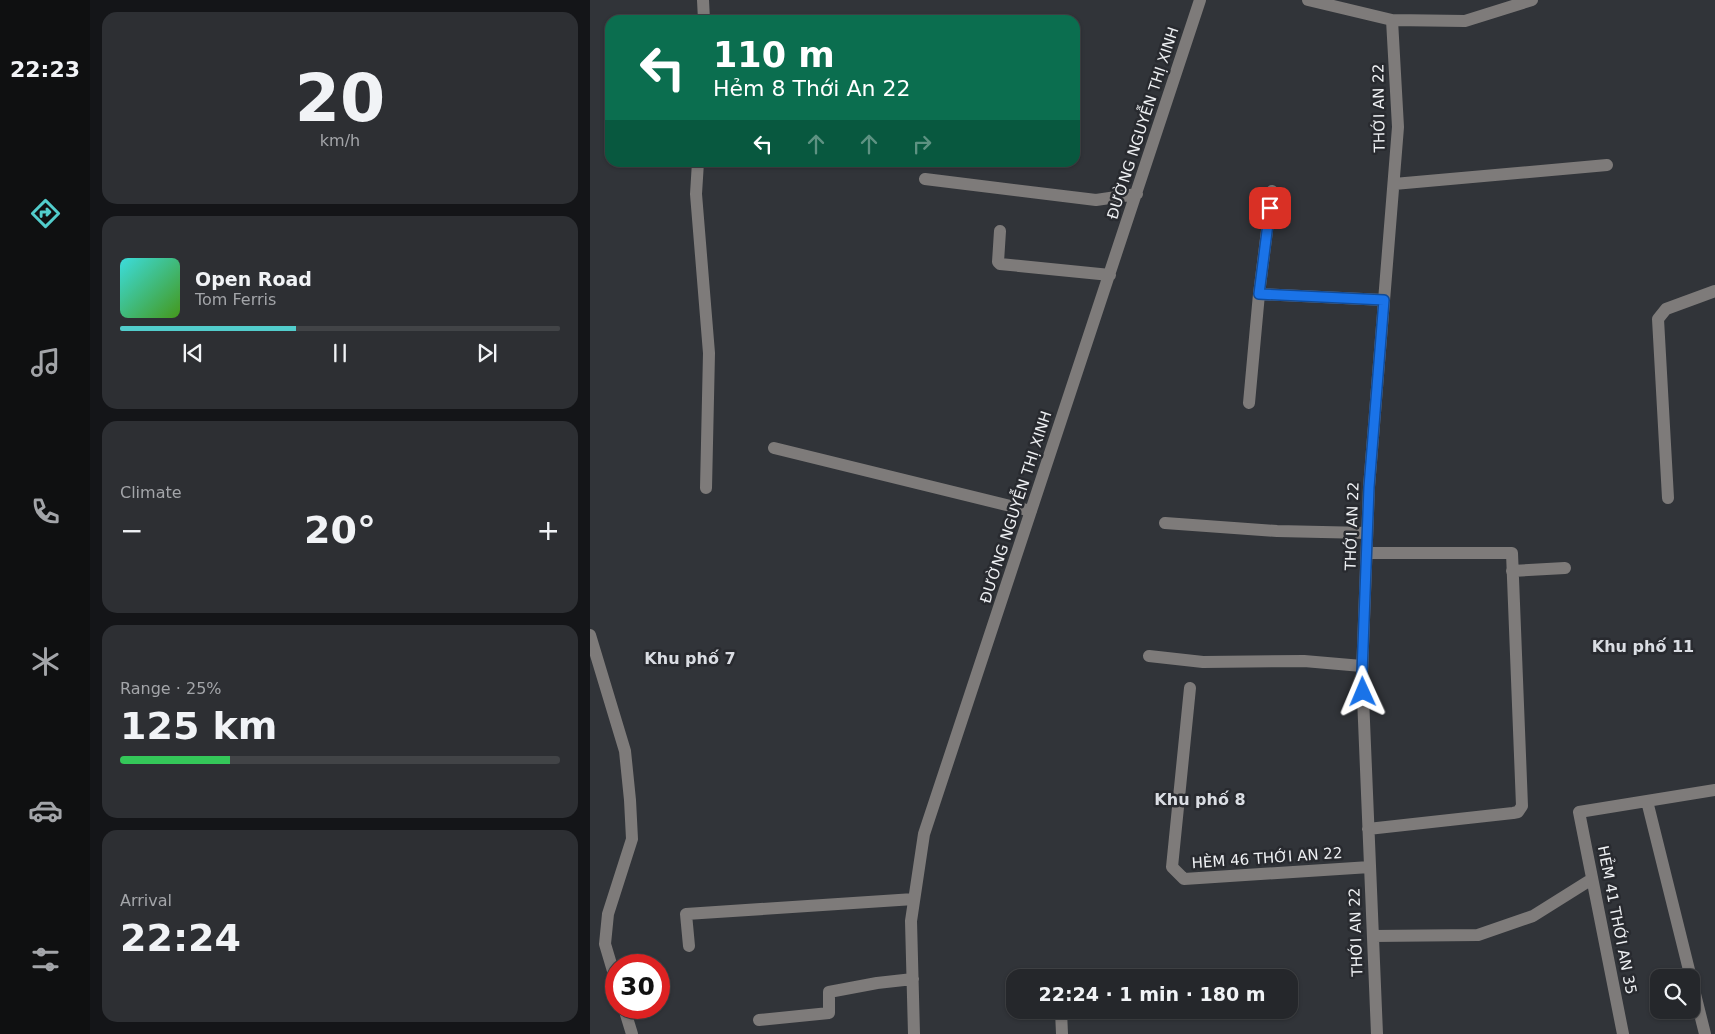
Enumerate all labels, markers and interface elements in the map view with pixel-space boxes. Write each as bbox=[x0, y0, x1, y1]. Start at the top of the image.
street label: ĐƯỜNG NGUYỄN THỊ XINH bbox=[1101, 24, 1183, 221]
icon: left bbox=[630, 35, 695, 100]
text: 110 m bbox=[713, 35, 835, 75]
text: 22:23 bbox=[10, 57, 80, 82]
text: 20 bbox=[295, 61, 385, 136]
street label: THỚI AN 22 bbox=[1368, 64, 1389, 154]
text: Hẻm 8 Thới An 22 bbox=[713, 76, 910, 101]
icon: left bbox=[749, 130, 777, 158]
icon: ahead bbox=[802, 130, 830, 158]
icon: ahead bbox=[855, 130, 883, 158]
icon: right bbox=[908, 130, 936, 158]
text: km/h bbox=[320, 131, 360, 150]
pin bbox=[1249, 187, 1291, 229]
icon: arrive bbox=[1256, 194, 1284, 222]
icon: directions bbox=[28, 196, 63, 231]
text: Open Road bbox=[195, 268, 312, 290]
text: Tom Ferris bbox=[195, 290, 276, 309]
icon: previous bbox=[179, 339, 207, 367]
icon: pause bbox=[326, 339, 354, 367]
icon: next bbox=[473, 339, 501, 367]
icon: music bbox=[28, 345, 63, 380]
street label: ĐƯỜNG NGUYỄN THỊ XINH bbox=[974, 408, 1056, 605]
street label: THỚI AN 22 bbox=[1340, 481, 1363, 572]
text: Climate bbox=[120, 483, 182, 502]
icon: phone bbox=[28, 494, 63, 529]
text: 20° bbox=[304, 508, 376, 552]
text: − bbox=[120, 514, 143, 547]
text: + bbox=[537, 514, 560, 547]
district label: Khu phố 11 bbox=[1592, 637, 1694, 656]
icon: climate bbox=[28, 644, 63, 679]
district label: Khu phố 7 bbox=[644, 649, 736, 668]
position arrow bbox=[1336, 665, 1388, 717]
text: Range · 25% bbox=[120, 679, 222, 698]
text: 125 km bbox=[120, 704, 277, 748]
district label: Khu phố 8 bbox=[1154, 790, 1246, 809]
icon: car bbox=[28, 793, 63, 828]
street label: HÈM 46 THỚI AN 22 bbox=[1191, 843, 1343, 872]
street label: HẺM 41 THỚI AN 35 bbox=[1594, 844, 1642, 996]
street label: THỚI AN 22 bbox=[1344, 887, 1367, 978]
text: Arrival bbox=[120, 891, 172, 910]
text: 22:24 bbox=[120, 916, 241, 960]
icon: filters bbox=[28, 942, 63, 977]
speed limit sign: 30 bbox=[605, 954, 670, 1019]
map controls bbox=[1650, 969, 1700, 1019]
button: search bbox=[1650, 969, 1700, 1019]
text: 22:24 · 1 min · 180 m bbox=[1038, 983, 1266, 1005]

